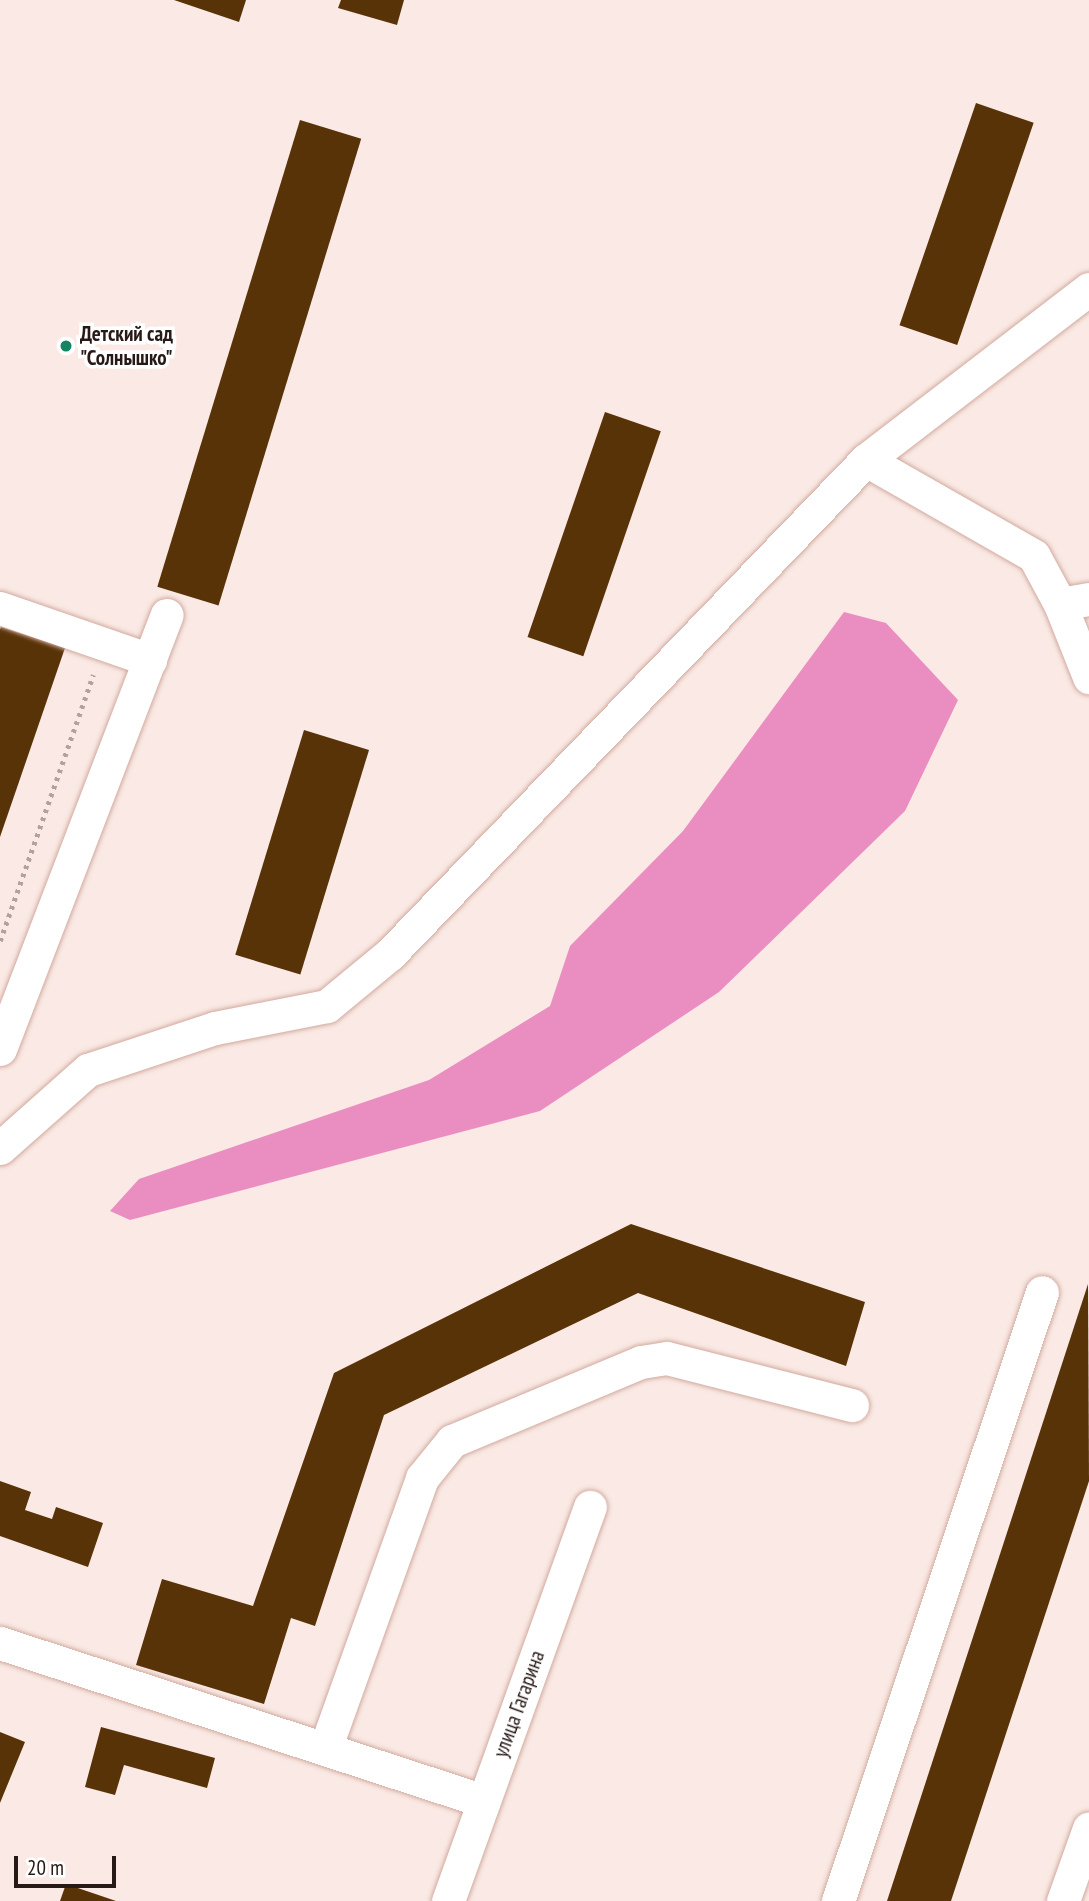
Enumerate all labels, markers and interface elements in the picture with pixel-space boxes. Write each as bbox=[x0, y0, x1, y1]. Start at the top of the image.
place label: Детский сад "Солнышко" bbox=[80, 321, 173, 371]
marker: Детский сад "Солнышко" bbox=[58, 338, 74, 354]
street label: улица Гагарина bbox=[488, 1647, 550, 1761]
scale bar bbox=[18, 1842, 119, 1886]
text: 20 m bbox=[27, 1854, 64, 1881]

